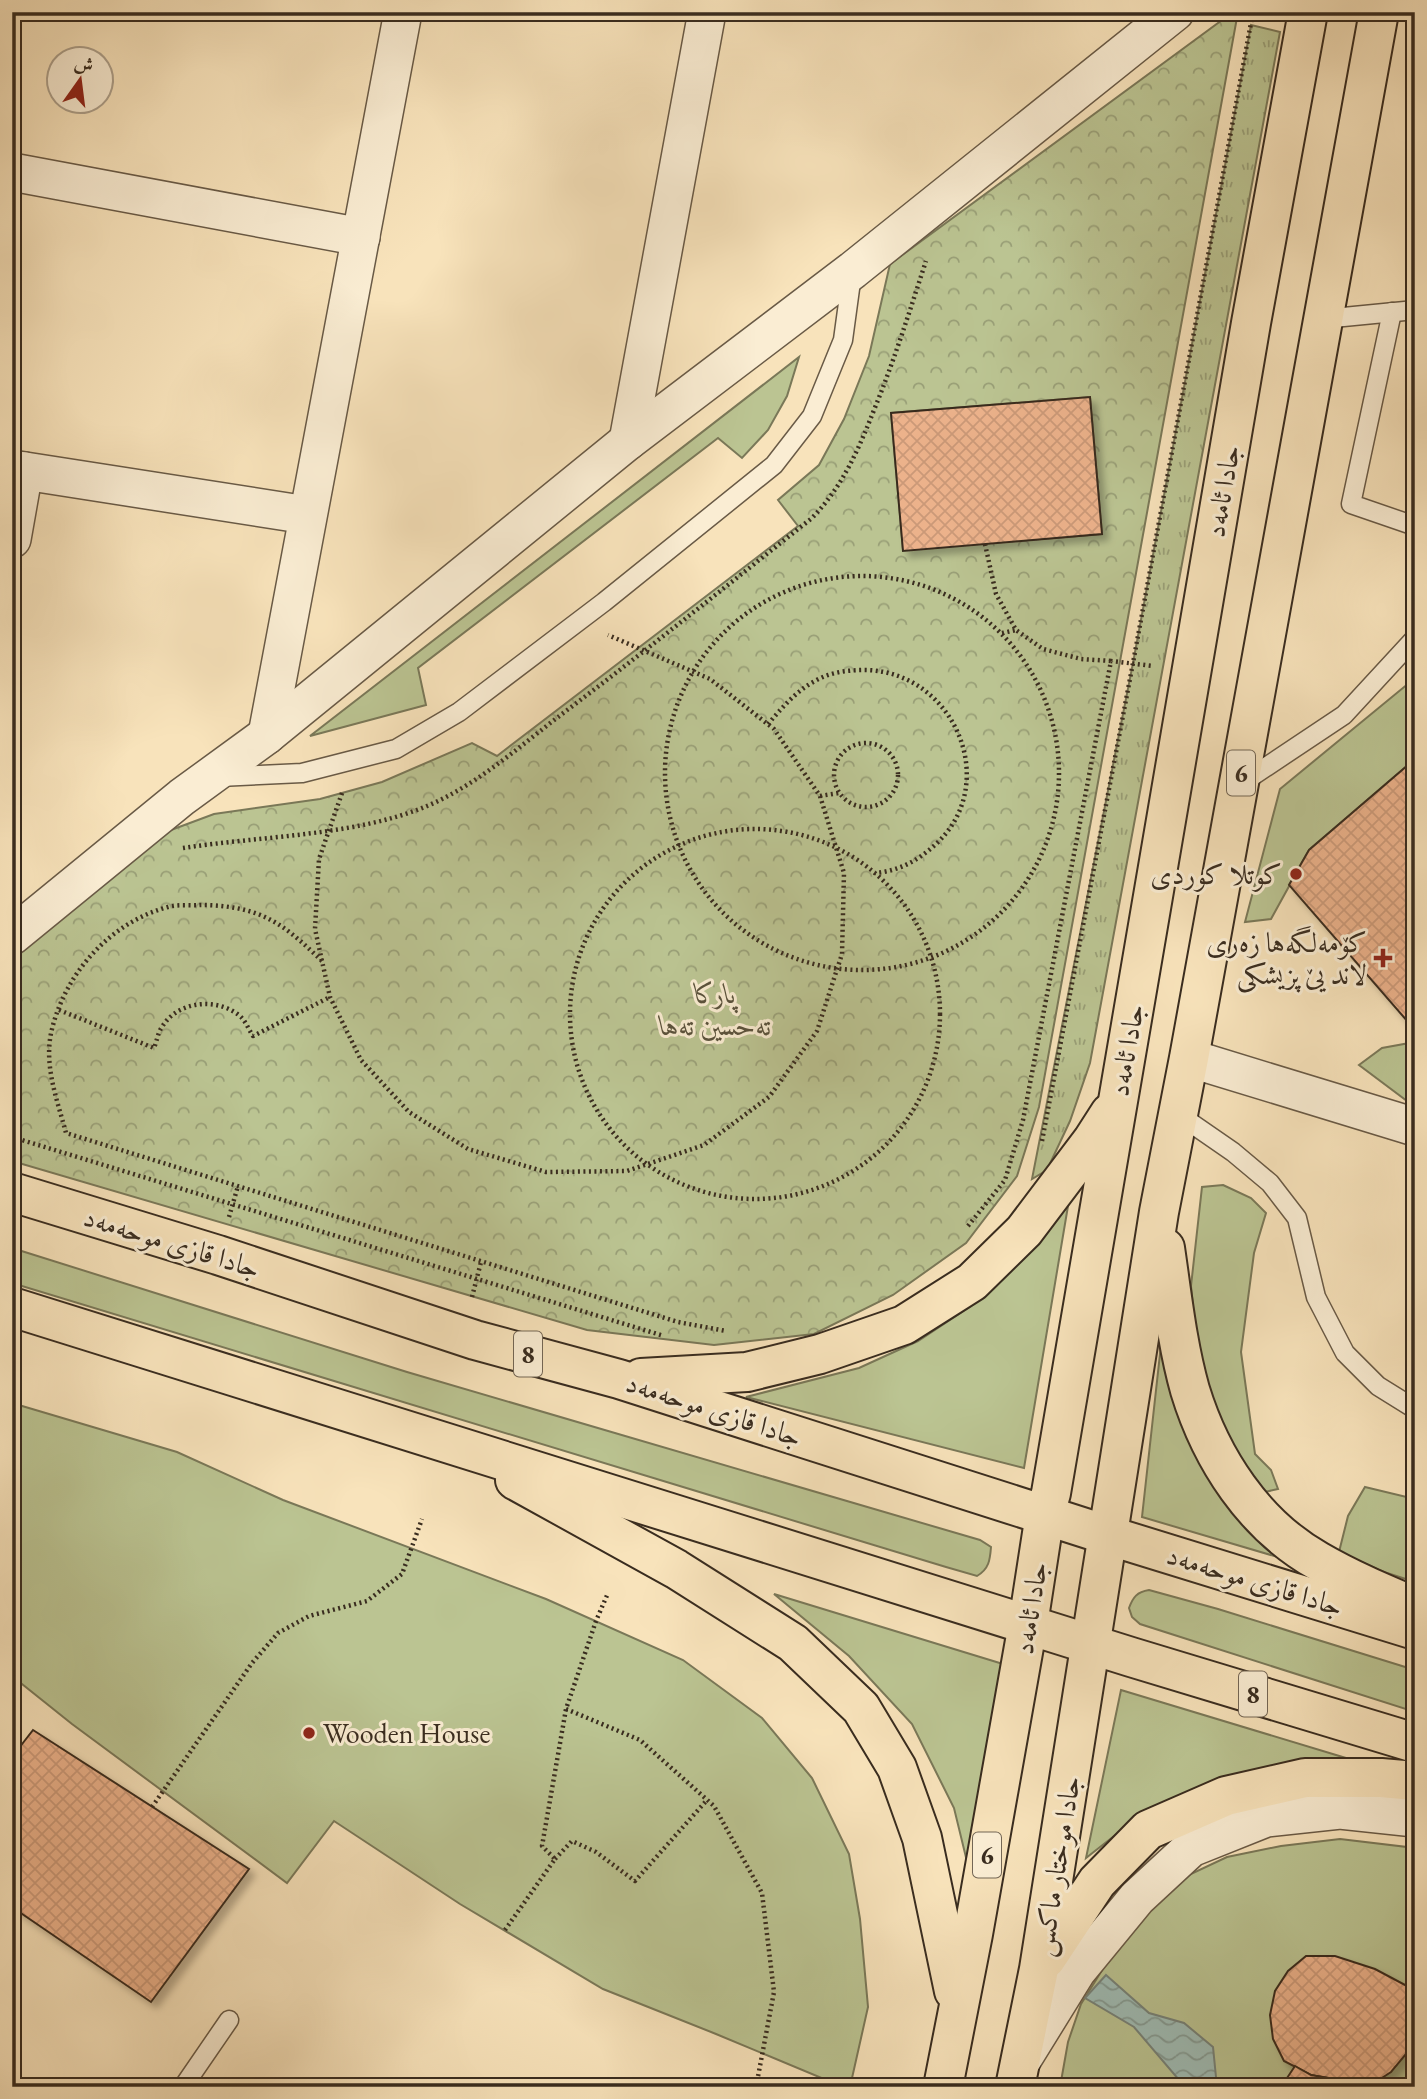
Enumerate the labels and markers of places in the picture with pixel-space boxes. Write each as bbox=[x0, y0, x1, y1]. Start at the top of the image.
place label: كوتلا كوردی bbox=[1150, 856, 1282, 892]
marker: كوتلا كوردی bbox=[1288, 866, 1304, 882]
place label: کۆمه‌لگه‌ها زه‌ری لاند یێ پزیشکی bbox=[1206, 924, 1367, 993]
marker: کۆمه‌لگه‌ها زه‌ری لاند یێ پزیشکی bbox=[1373, 948, 1393, 968]
place label: Wooden House bbox=[323, 1715, 490, 1751]
marker: Wooden House bbox=[301, 1725, 317, 1741]

